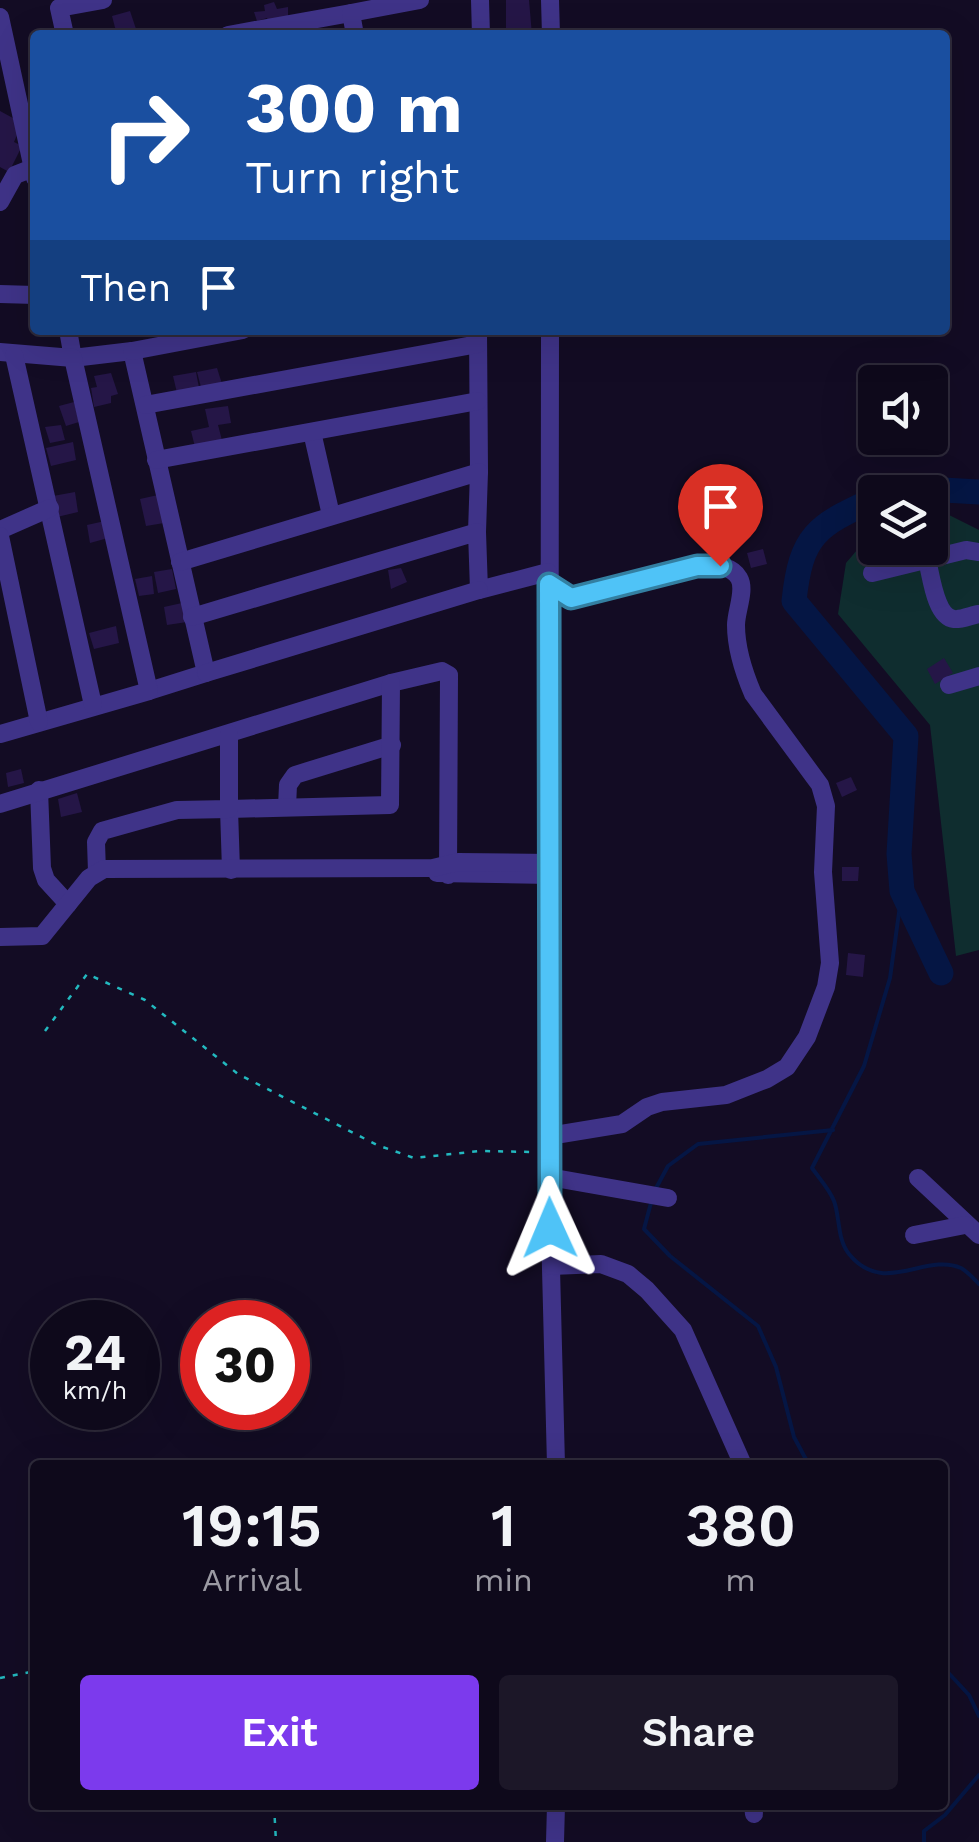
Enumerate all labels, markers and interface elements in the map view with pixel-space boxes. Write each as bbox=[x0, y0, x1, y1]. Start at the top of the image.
text: 300 m bbox=[245, 67, 463, 149]
icon: right bbox=[80, 70, 210, 200]
text: Turn right bbox=[245, 151, 459, 204]
icon: arrive bbox=[191, 260, 246, 315]
text: Then bbox=[80, 266, 171, 310]
map controls bbox=[858, 365, 948, 565]
button: sound bbox=[858, 365, 948, 455]
pin bbox=[678, 464, 763, 567]
button: layers bbox=[858, 475, 948, 565]
icon: arrive bbox=[693, 479, 748, 534]
position arrow bbox=[498, 1176, 602, 1280]
speed limit sign: 30 bbox=[180, 1300, 310, 1430]
text: 24 bbox=[64, 1323, 126, 1382]
text: km/h bbox=[63, 1376, 127, 1405]
text: 19:15 bbox=[182, 1490, 322, 1561]
text: 1 bbox=[491, 1490, 516, 1561]
text: 380 bbox=[685, 1490, 796, 1561]
text: Arrival bbox=[202, 1561, 302, 1599]
text: min bbox=[474, 1561, 533, 1599]
text: m bbox=[725, 1561, 756, 1599]
button: Exit bbox=[80, 1675, 479, 1790]
button: Share bbox=[499, 1675, 898, 1790]

